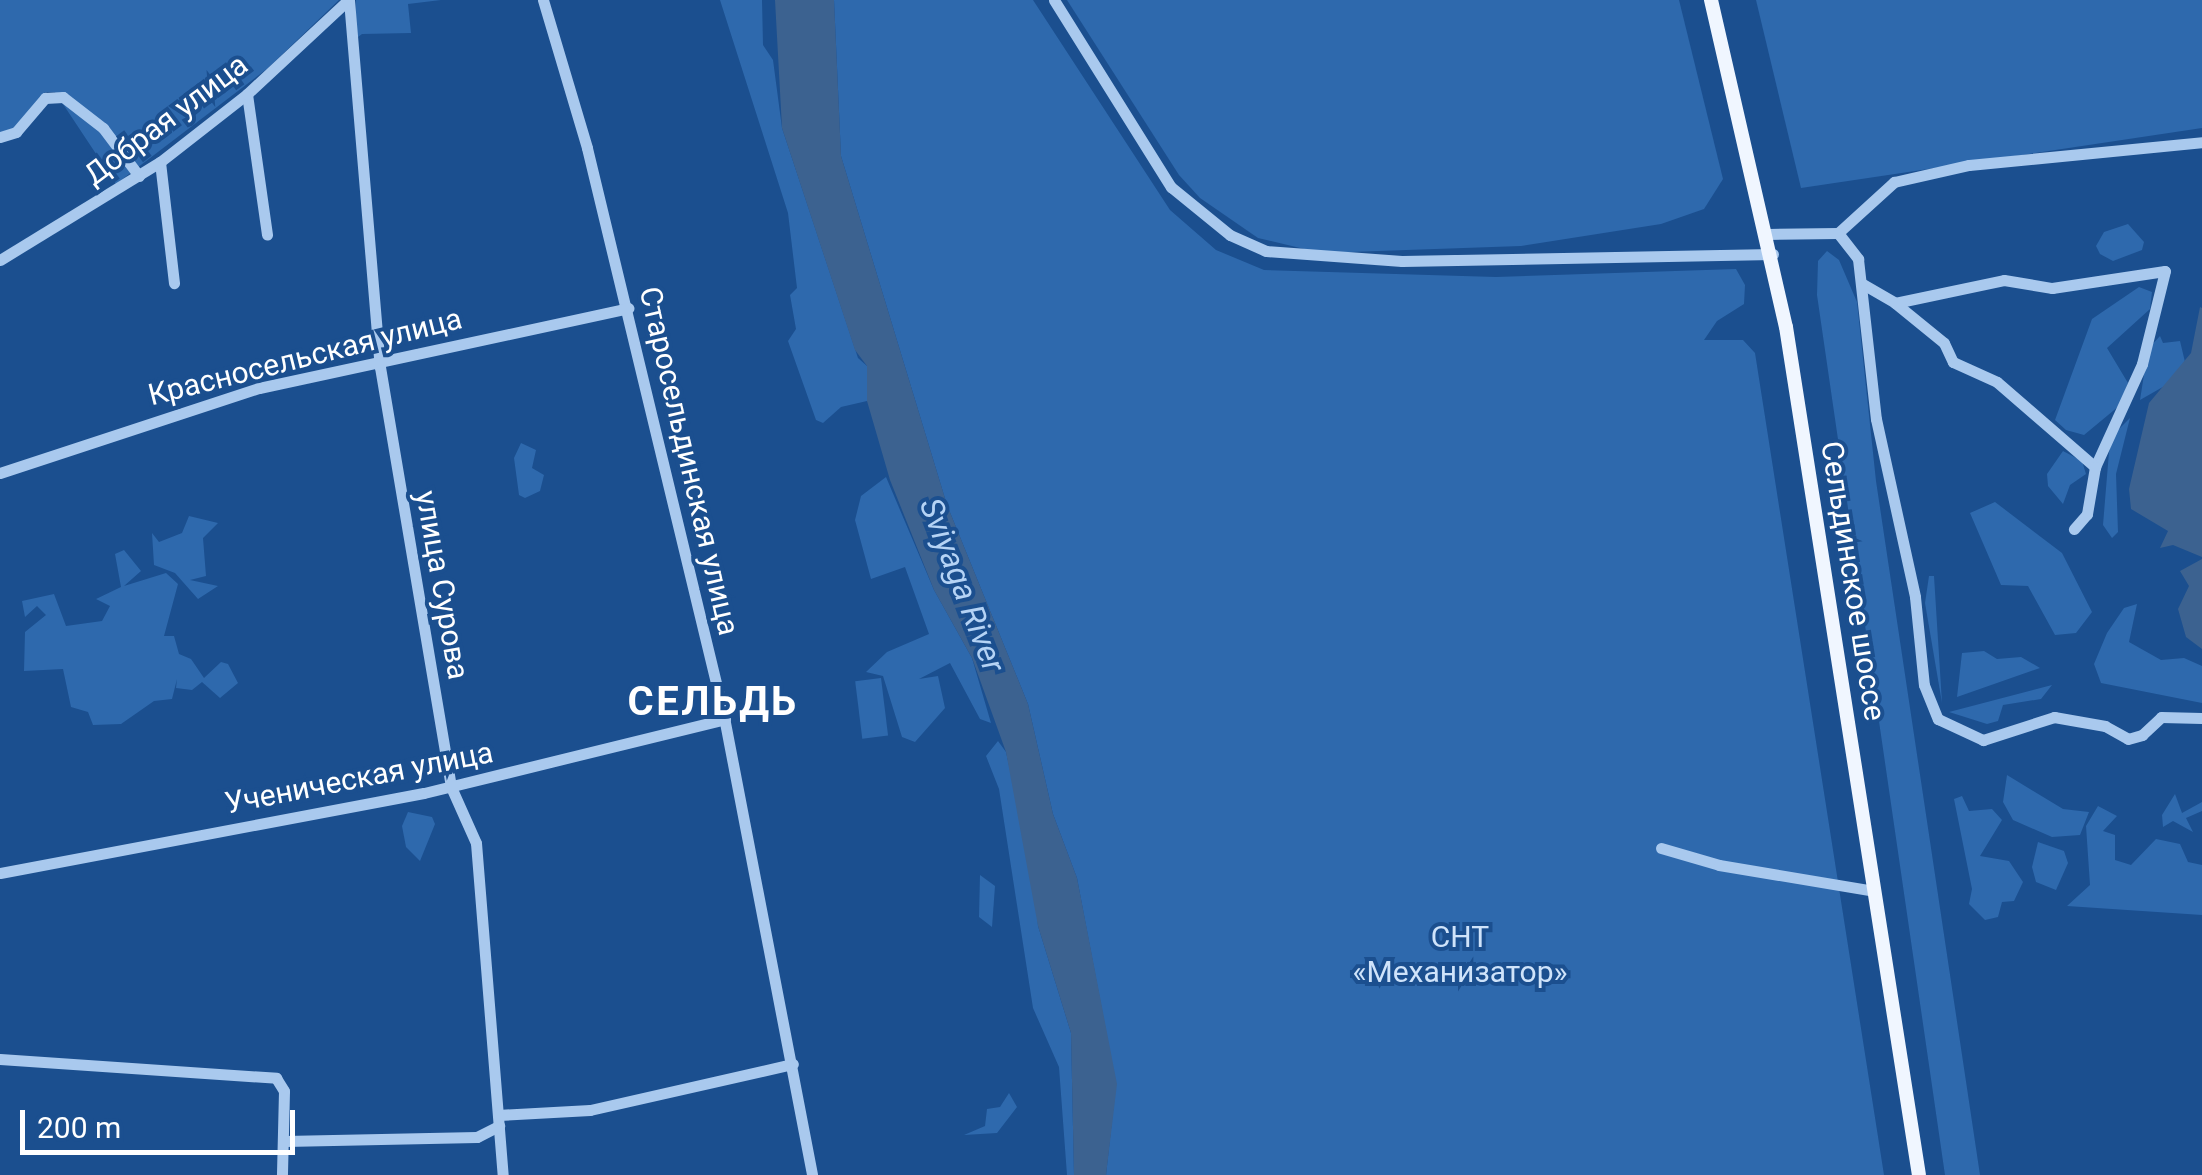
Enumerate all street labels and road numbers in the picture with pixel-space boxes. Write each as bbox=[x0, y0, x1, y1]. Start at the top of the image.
street label: Добрая улица bbox=[77, 47, 255, 193]
street label: Старосельдинская улица bbox=[631, 283, 747, 639]
street label: Красносельская улица bbox=[144, 301, 466, 413]
street label: Сельдинское шоссе bbox=[1813, 439, 1893, 723]
street label: улица Сурова bbox=[408, 488, 476, 682]
street label: Ученическая улица bbox=[222, 734, 496, 822]

